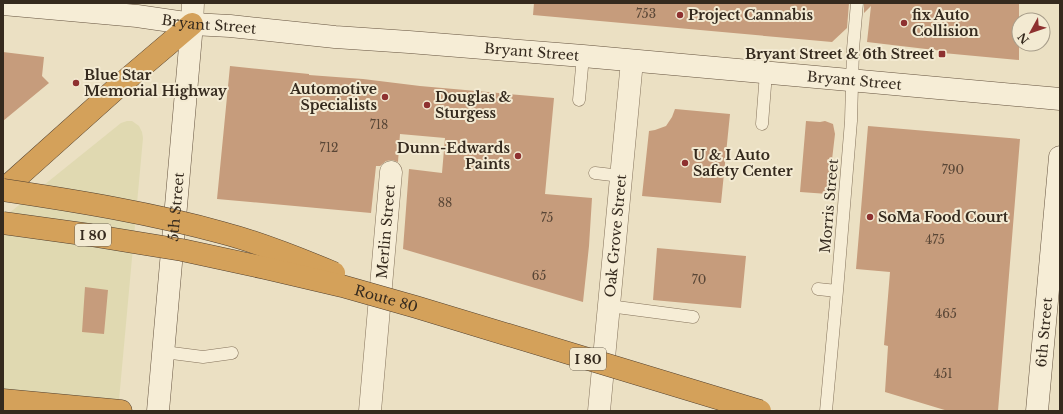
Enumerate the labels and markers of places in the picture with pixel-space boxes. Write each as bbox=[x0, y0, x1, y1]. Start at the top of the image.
place label: Project Cannabis bbox=[688, 6, 813, 24]
place label: fix Auto Collision bbox=[912, 6, 979, 40]
marker: Project Cannabis bbox=[675, 10, 685, 20]
marker: fix Auto Collision bbox=[899, 18, 909, 28]
place label: Bryant Street & 6th Street bbox=[745, 45, 935, 63]
marker: Bryant Street & 6th Street bbox=[937, 49, 947, 59]
place label: Blue Star Memorial Highway bbox=[84, 66, 228, 100]
marker: Blue Star Memorial Highway bbox=[71, 78, 81, 88]
place label: Automotive Specialists bbox=[289, 80, 377, 114]
place label: Douglas & Sturgess bbox=[435, 88, 512, 122]
marker: Automotive Specialists bbox=[380, 92, 390, 102]
marker: Douglas & Sturgess bbox=[422, 100, 432, 110]
place label: Dunn-Edwards Paints bbox=[397, 139, 510, 173]
place label: U & I Auto Safety Center bbox=[693, 146, 793, 180]
marker: Dunn-Edwards Paints bbox=[513, 151, 523, 161]
marker: U & I Auto Safety Center bbox=[680, 158, 690, 168]
place label: SoMa Food Court bbox=[878, 208, 1009, 226]
marker: SoMa Food Court bbox=[865, 212, 875, 222]

